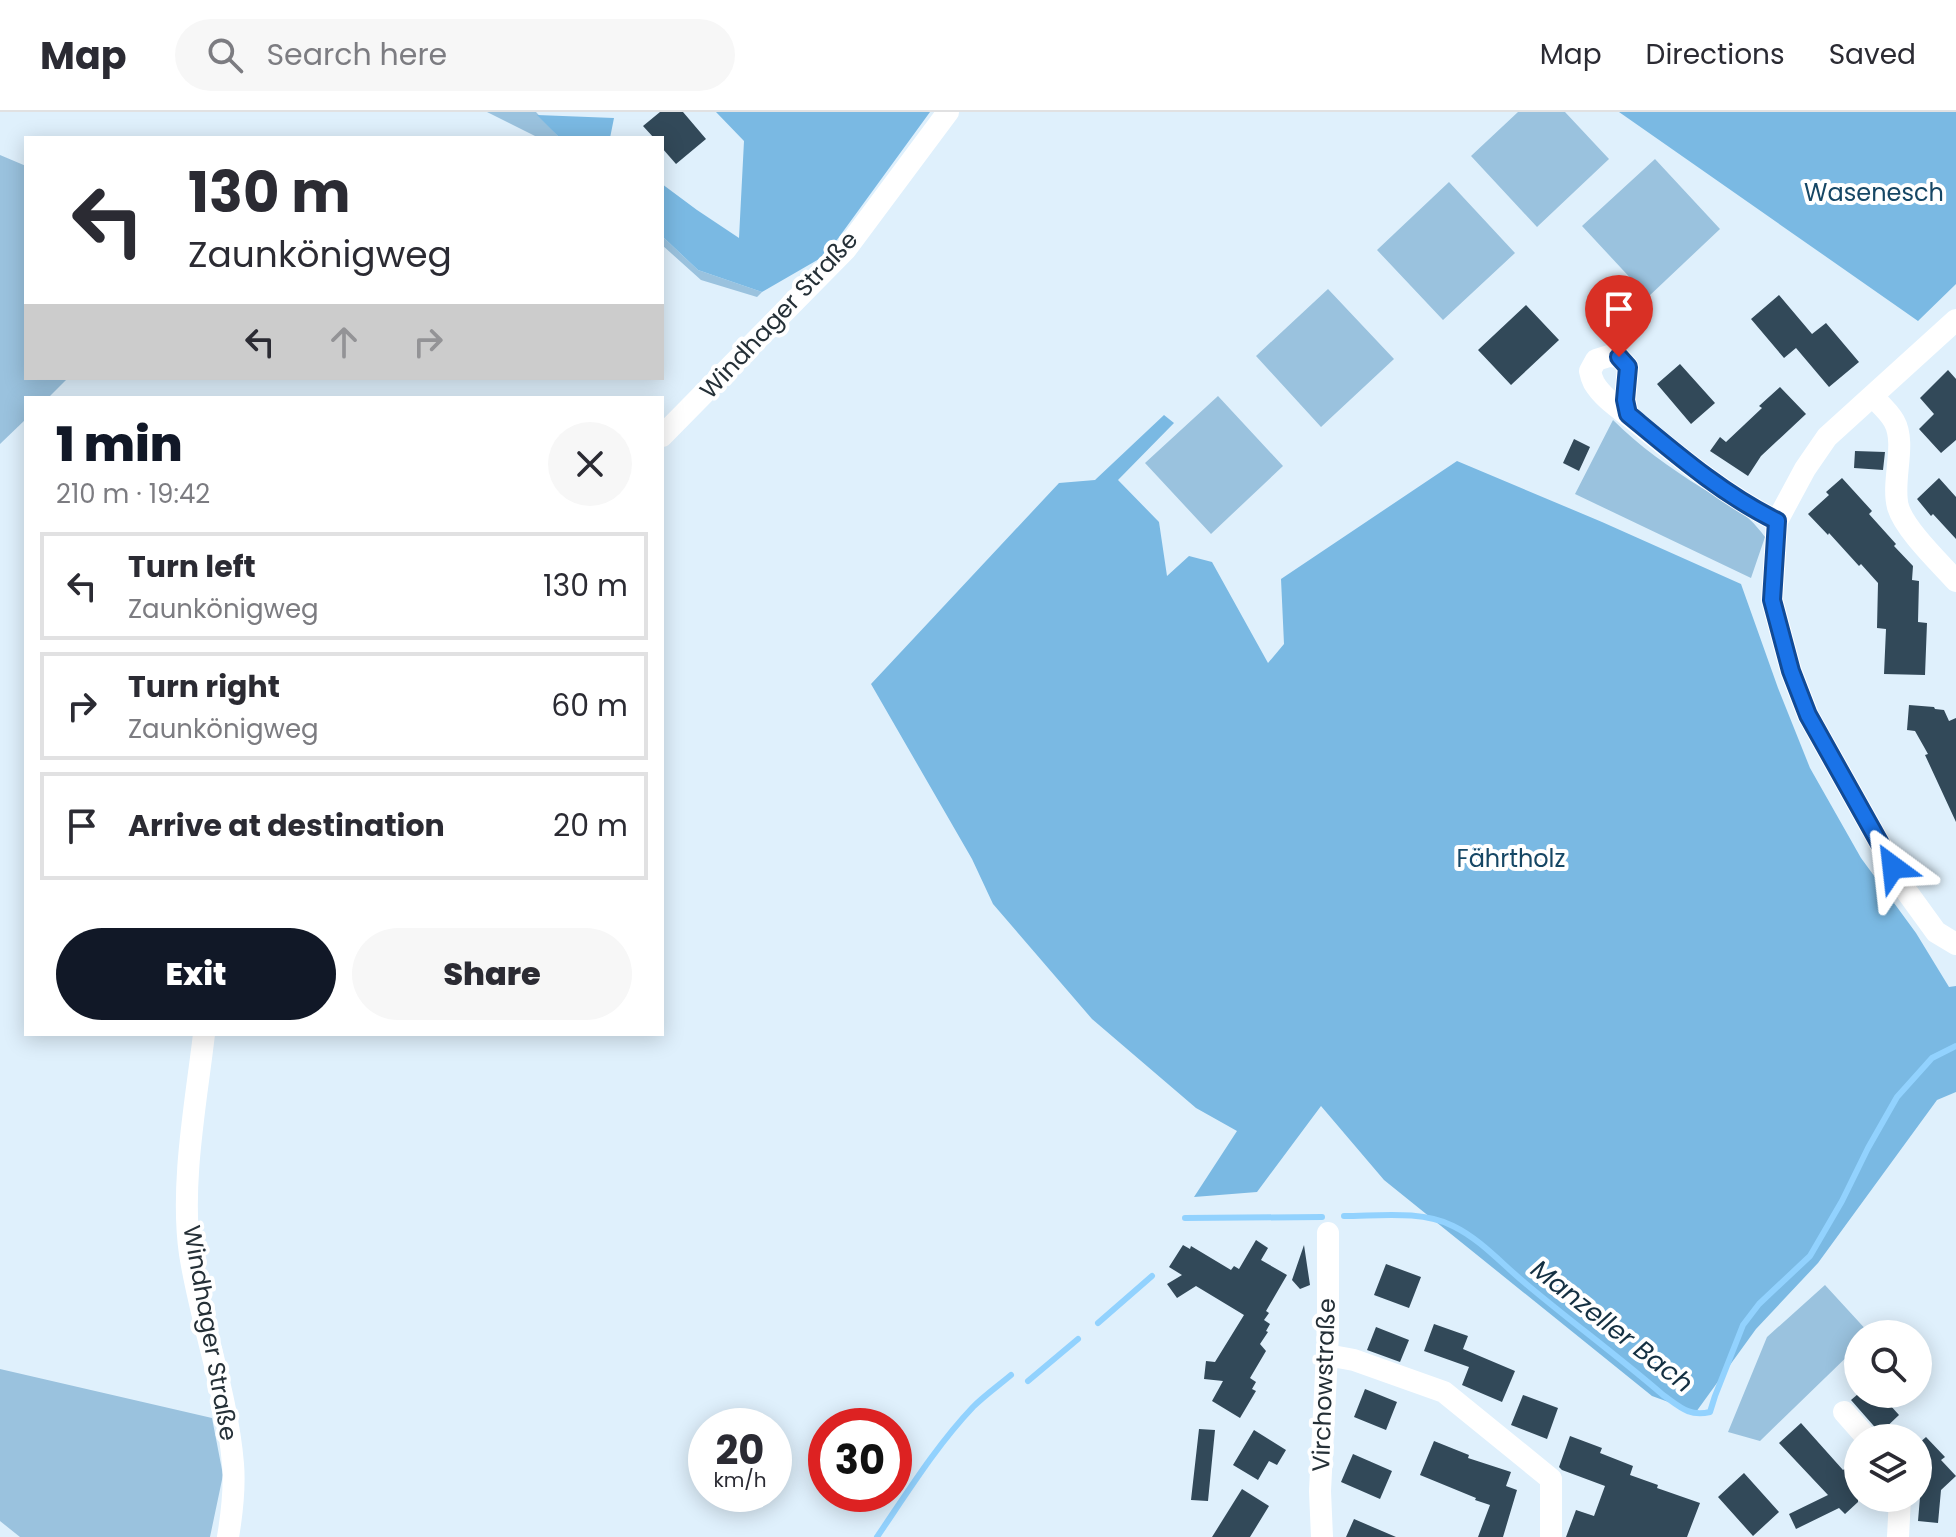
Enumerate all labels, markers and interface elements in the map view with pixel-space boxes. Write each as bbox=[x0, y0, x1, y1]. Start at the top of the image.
search box bbox=[175, 19, 735, 91]
text: Map bbox=[40, 29, 127, 82]
icon: search bbox=[203, 33, 247, 77]
text: Search here bbox=[267, 33, 447, 76]
text: Map bbox=[1540, 35, 1602, 74]
text: Directions bbox=[1646, 35, 1785, 74]
text: Saved bbox=[1829, 35, 1916, 74]
text: 130 m bbox=[188, 153, 351, 232]
icon: left bbox=[56, 168, 160, 272]
park label: Wasenesch bbox=[1804, 176, 1944, 209]
street label: Windhager Straße bbox=[692, 224, 865, 406]
text: Zaunkönigweg bbox=[188, 229, 452, 280]
pin bbox=[1585, 275, 1653, 357]
icon: arrive bbox=[1597, 287, 1641, 331]
icon: left bbox=[238, 320, 282, 364]
icon: ahead bbox=[322, 320, 366, 364]
icon: right bbox=[406, 320, 450, 364]
text: 1 min bbox=[56, 411, 183, 478]
button: close bbox=[548, 422, 632, 506]
text: 210 m · 19:42 bbox=[56, 476, 210, 512]
text: Turn left bbox=[128, 545, 256, 588]
icon: left bbox=[60, 564, 104, 608]
text: 130 m bbox=[543, 564, 628, 607]
text: Zaunkönigweg bbox=[128, 591, 319, 627]
text: Turn right bbox=[128, 665, 280, 708]
icon: right bbox=[60, 684, 104, 728]
text: 60 m bbox=[551, 684, 628, 727]
text: Zaunkönigweg bbox=[128, 711, 319, 747]
icon: arrive bbox=[60, 804, 104, 848]
text: Arrive at destination bbox=[128, 804, 445, 847]
text: 20 m bbox=[553, 804, 628, 847]
position arrow bbox=[1851, 825, 1935, 909]
park label: Fährtholz bbox=[1457, 842, 1565, 875]
button: Exit bbox=[56, 928, 336, 1020]
button: Share bbox=[352, 928, 632, 1020]
street label: Windhager Straße bbox=[175, 1223, 246, 1443]
water label: Manzeller Bach bbox=[1523, 1251, 1701, 1401]
street label: Virchowstraße bbox=[1304, 1298, 1343, 1472]
map controls bbox=[1844, 1320, 1932, 1512]
button: search bbox=[1844, 1320, 1932, 1408]
speed limit sign: 30 bbox=[808, 1408, 912, 1512]
text: 20 bbox=[716, 1422, 764, 1478]
button: layers bbox=[1844, 1424, 1932, 1512]
text: km/h bbox=[713, 1466, 767, 1494]

